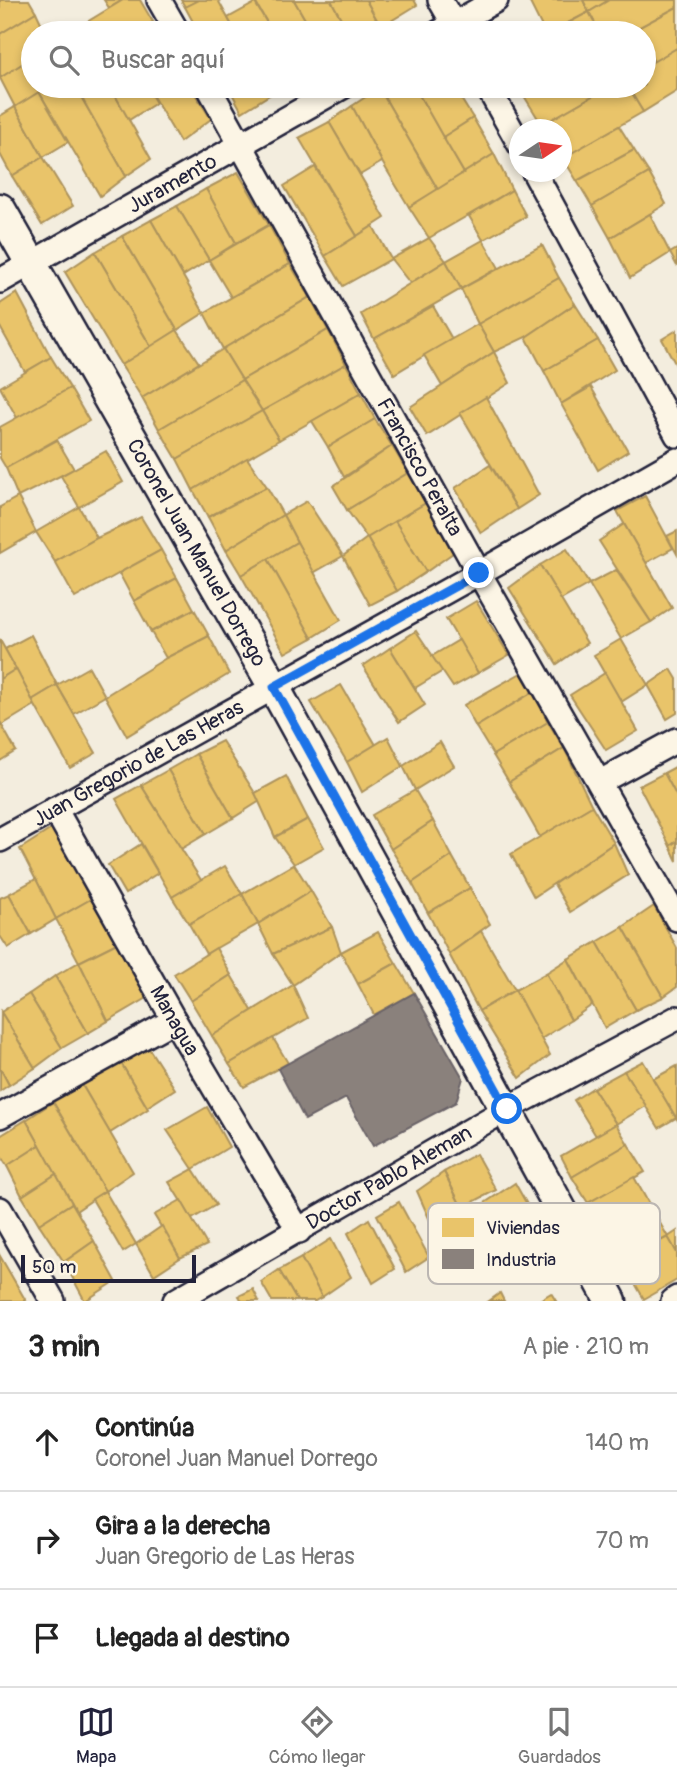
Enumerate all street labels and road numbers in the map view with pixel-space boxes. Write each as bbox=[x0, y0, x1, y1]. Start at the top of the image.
street label: Juramento bbox=[123, 148, 222, 220]
street label: Francisco Peralta bbox=[370, 393, 469, 541]
street label: Coronel Juan Manuel Dorrego bbox=[121, 434, 272, 672]
street label: Juan Gregorio de Las Heras bbox=[28, 694, 249, 833]
street label: Managua bbox=[143, 981, 205, 1061]
street label: Doctor Pablo Aleman bbox=[301, 1119, 477, 1236]

